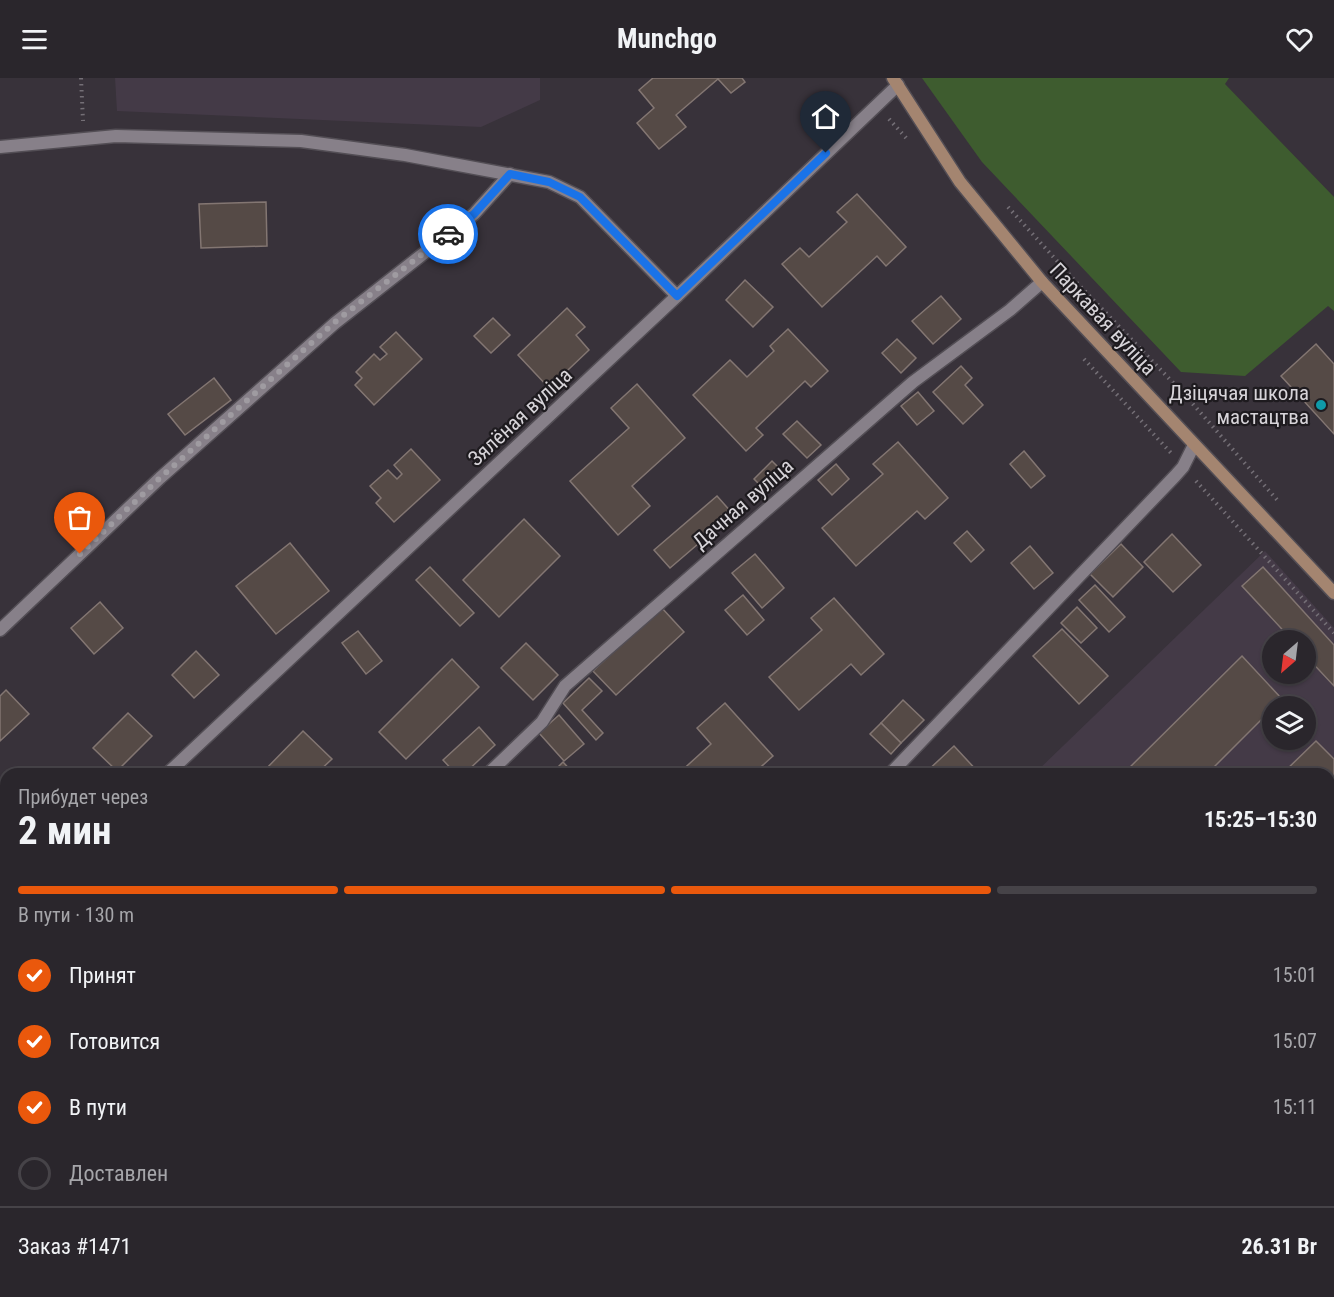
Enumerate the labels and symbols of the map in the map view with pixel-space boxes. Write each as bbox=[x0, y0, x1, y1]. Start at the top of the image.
pin bbox=[800, 91, 851, 153]
courier bbox=[418, 204, 478, 264]
street label: Паркавая вуліца bbox=[1045, 258, 1161, 380]
street label: Зялёная вуліца bbox=[463, 363, 577, 471]
place label: Дзіцячая школа мастацтва bbox=[1169, 381, 1309, 429]
marker: Дзіцячая школа мастацтва bbox=[1314, 398, 1328, 412]
street label: Дачная вуліца bbox=[688, 454, 798, 554]
pin bbox=[54, 492, 105, 554]
north arrow bbox=[1262, 630, 1316, 684]

